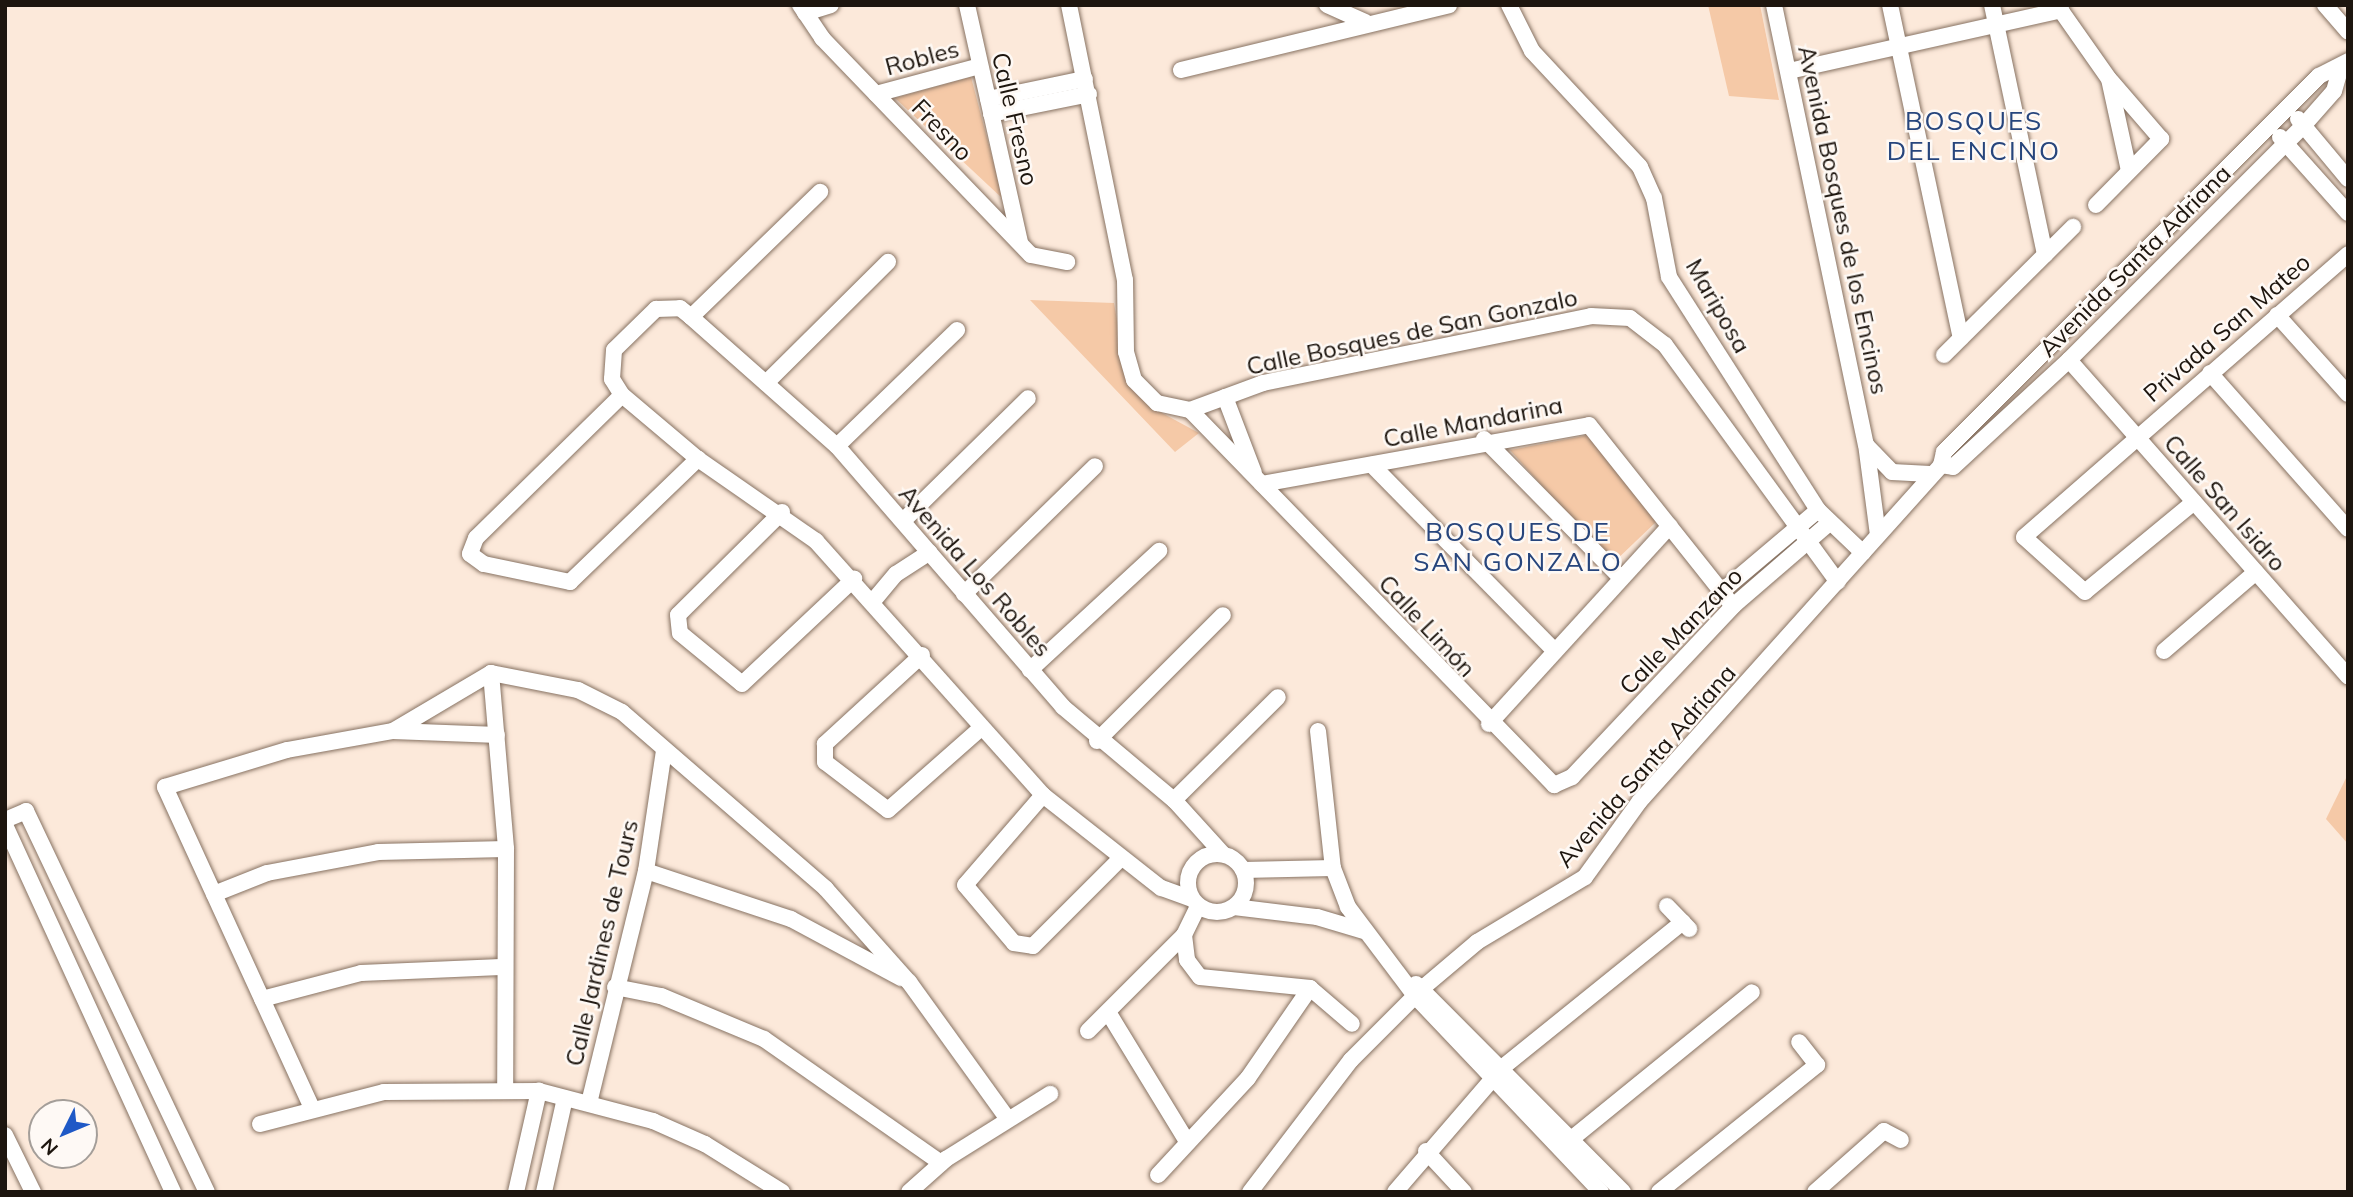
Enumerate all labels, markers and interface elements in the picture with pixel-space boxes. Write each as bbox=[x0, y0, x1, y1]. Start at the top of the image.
street label: Robles bbox=[882, 34, 962, 82]
street label: Avenida Bosques de los Encinos bbox=[1792, 43, 1894, 397]
street label: Calle Fresno bbox=[986, 50, 1044, 188]
street label: Fresno bbox=[906, 93, 978, 167]
district label: BOSQUES DEL ENCINO bbox=[1888, 105, 2060, 166]
street label: Avenida Santa Adriana bbox=[2033, 159, 2237, 363]
street label: Privada San Mateo bbox=[2138, 248, 2316, 408]
street label: Mariposa bbox=[1680, 254, 1756, 358]
street label: Calle Bosques de San Gonzalo bbox=[1244, 283, 1580, 381]
street label: Calle Mandarina bbox=[1381, 391, 1565, 453]
street label: Calle San Isidro bbox=[2158, 429, 2292, 577]
street label: Avenida Los Robles bbox=[893, 480, 1057, 662]
district label: BOSQUES DE SAN GONZALO bbox=[1415, 516, 1621, 578]
street label: Calle Manzano bbox=[1613, 562, 1749, 700]
street label: Calle Limón bbox=[1373, 569, 1481, 683]
street label: Avenida Santa Adriana bbox=[1550, 659, 1742, 873]
street label: Calle Jardines de Tours bbox=[560, 817, 644, 1069]
north arrow bbox=[28, 1099, 98, 1169]
text: N bbox=[35, 1134, 63, 1160]

